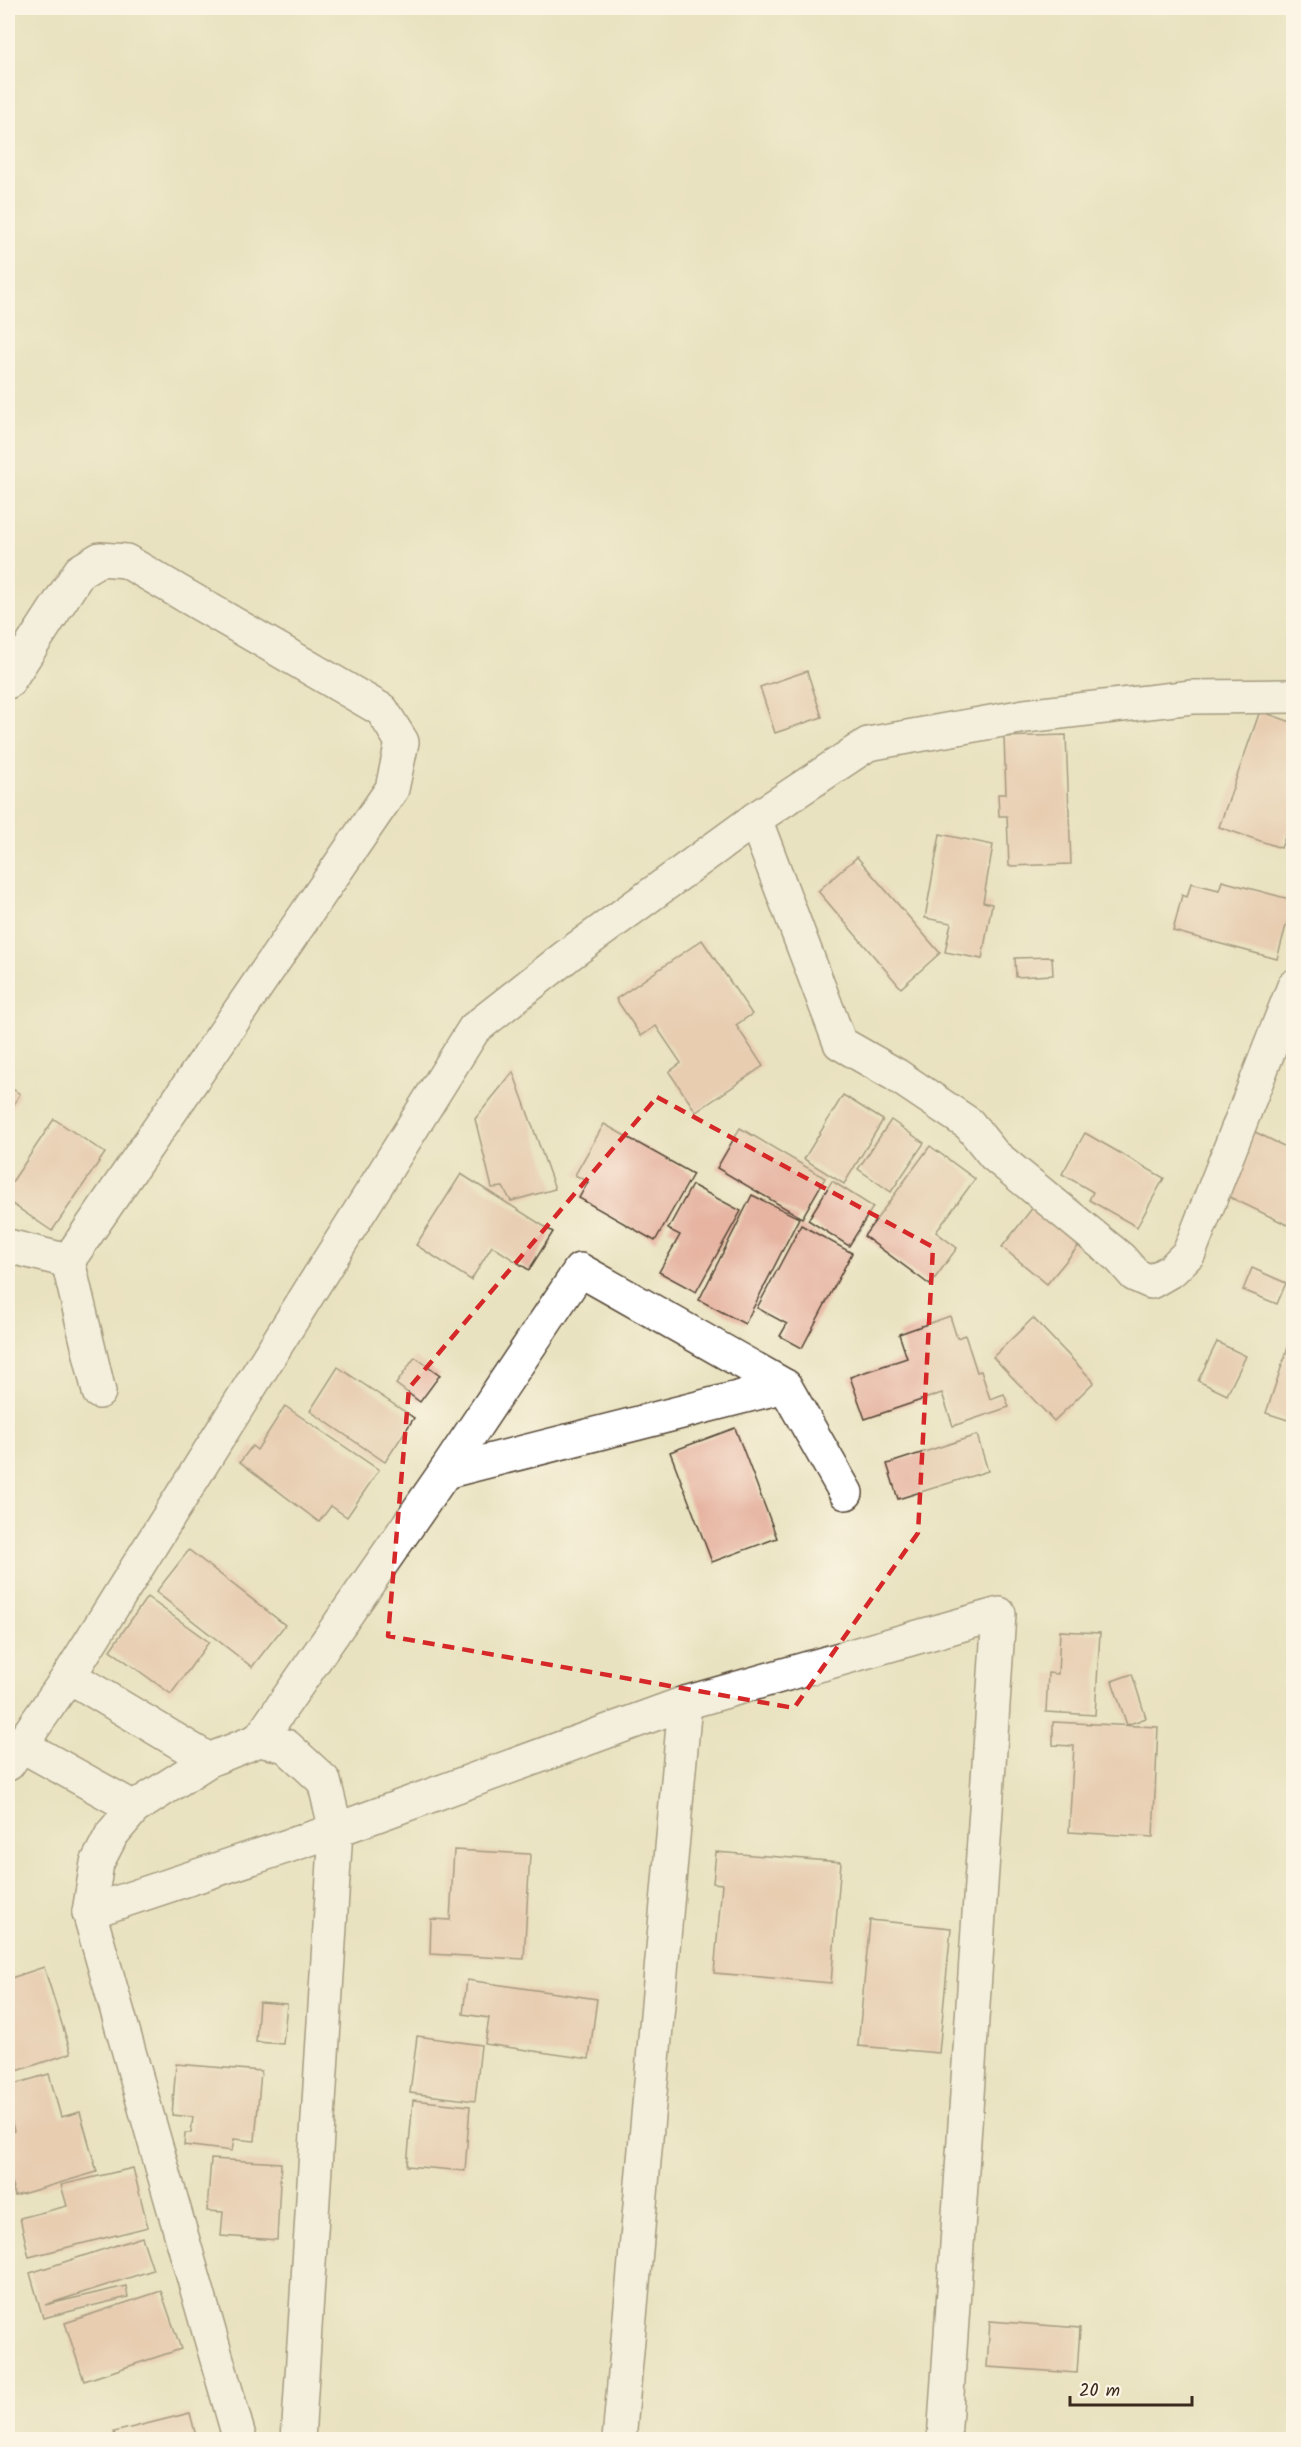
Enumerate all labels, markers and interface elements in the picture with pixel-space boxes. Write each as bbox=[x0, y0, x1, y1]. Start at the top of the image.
scale bar bbox=[1070, 2369, 1192, 2407]
text: 20 m bbox=[1079, 2377, 1120, 2406]

